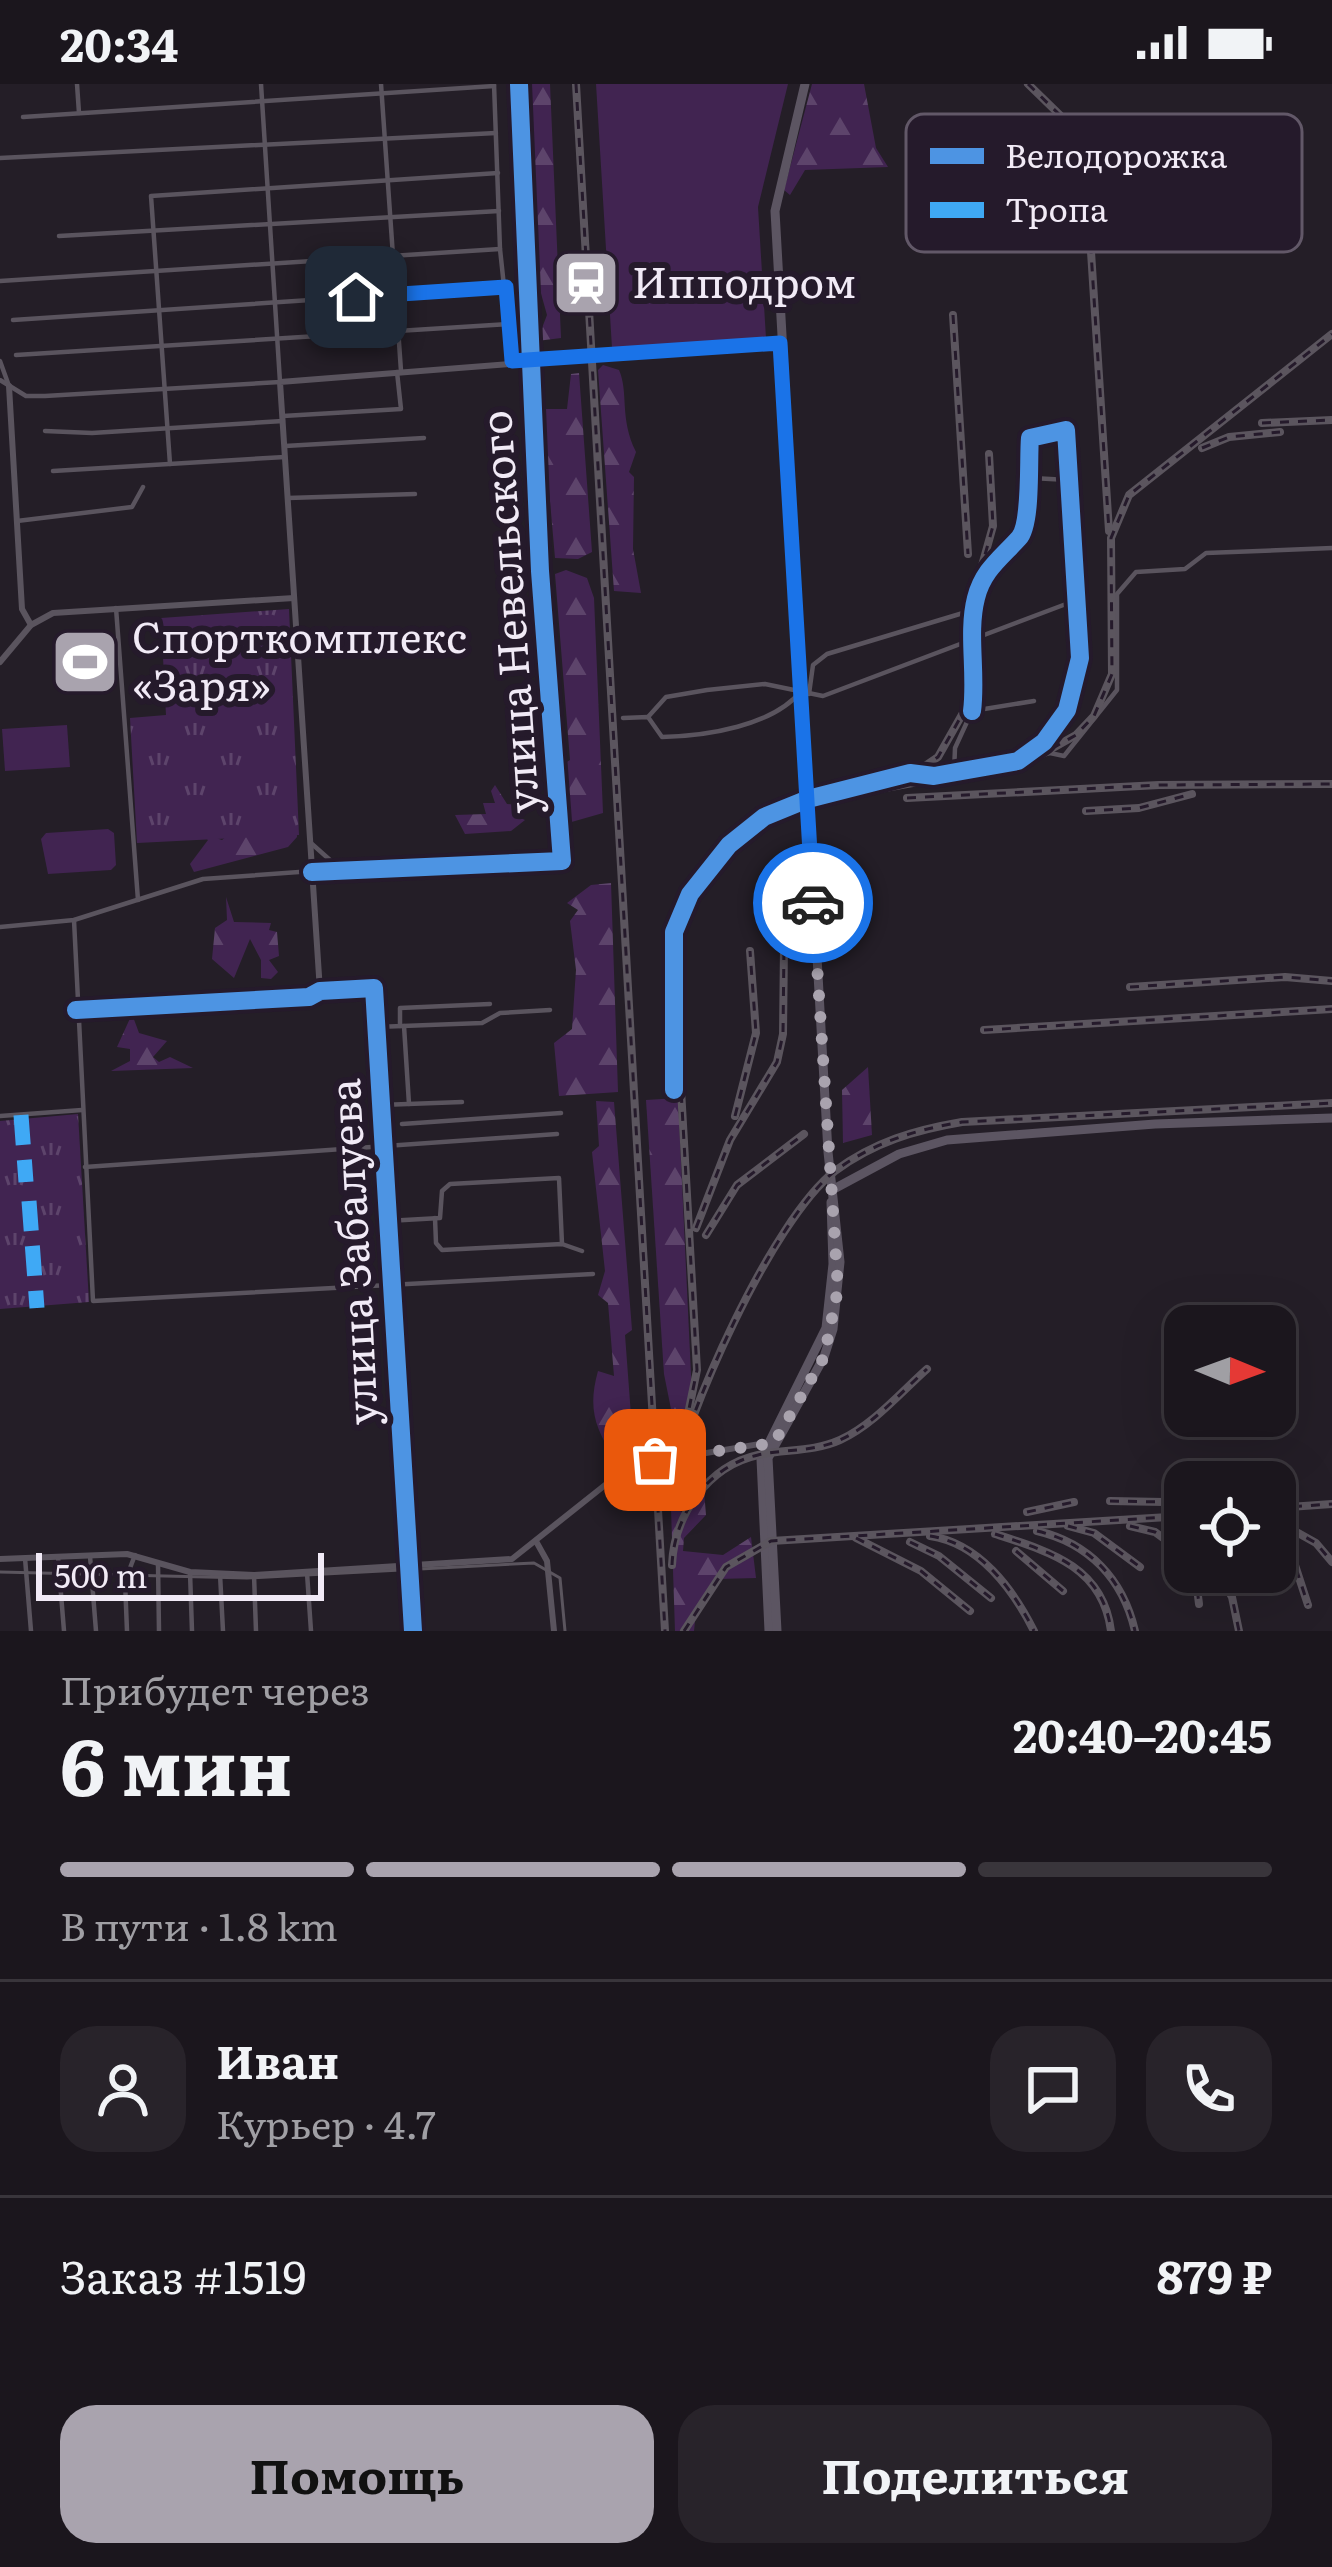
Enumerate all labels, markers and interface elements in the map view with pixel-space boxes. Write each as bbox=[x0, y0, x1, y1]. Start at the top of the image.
text: 20:34 bbox=[60, 9, 179, 76]
legend bbox=[906, 114, 1302, 252]
text: Велодорожка bbox=[1005, 129, 1228, 178]
text: Тропа bbox=[1005, 183, 1108, 232]
pin bbox=[305, 246, 407, 348]
station icon: Ипподром bbox=[551, 248, 621, 318]
place label: Ипподром bbox=[632, 249, 856, 311]
icon: home bbox=[323, 264, 389, 330]
street label: улица Невельского bbox=[462, 409, 552, 816]
place label: Спорткомплекс «Заря» bbox=[132, 604, 467, 714]
sports icon: Спорткомплекс «Заря» bbox=[50, 627, 120, 697]
courier bbox=[753, 843, 873, 963]
icon: car bbox=[780, 870, 846, 936]
street label: улица Забалуева bbox=[311, 1077, 391, 1427]
north arrow bbox=[1164, 1305, 1296, 1437]
map controls bbox=[1164, 1305, 1296, 1593]
pin bbox=[604, 1409, 706, 1511]
icon: bag bbox=[622, 1427, 688, 1493]
button: locate bbox=[1164, 1461, 1296, 1593]
scale bar bbox=[36, 1547, 324, 1600]
text: 500 m bbox=[54, 1549, 148, 1598]
text: Прибудет через bbox=[60, 1659, 370, 1717]
text: 20:40–20:45 bbox=[1013, 1700, 1272, 1767]
text: 6 мин bbox=[60, 1704, 292, 1820]
text: В пути · 1.8 km bbox=[60, 1895, 338, 1953]
button: person bbox=[60, 2026, 186, 2152]
text: Иван bbox=[216, 2026, 339, 2093]
button: chat bbox=[990, 2026, 1116, 2152]
button: phone bbox=[1146, 2026, 1272, 2152]
text: Курьер · 4.7 bbox=[216, 2093, 436, 2151]
text: Заказ #1519 bbox=[60, 2241, 306, 2308]
text: 879 ₽ bbox=[1157, 2241, 1272, 2308]
button: Помощь bbox=[60, 2405, 654, 2543]
button: Поделиться bbox=[678, 2405, 1272, 2543]

